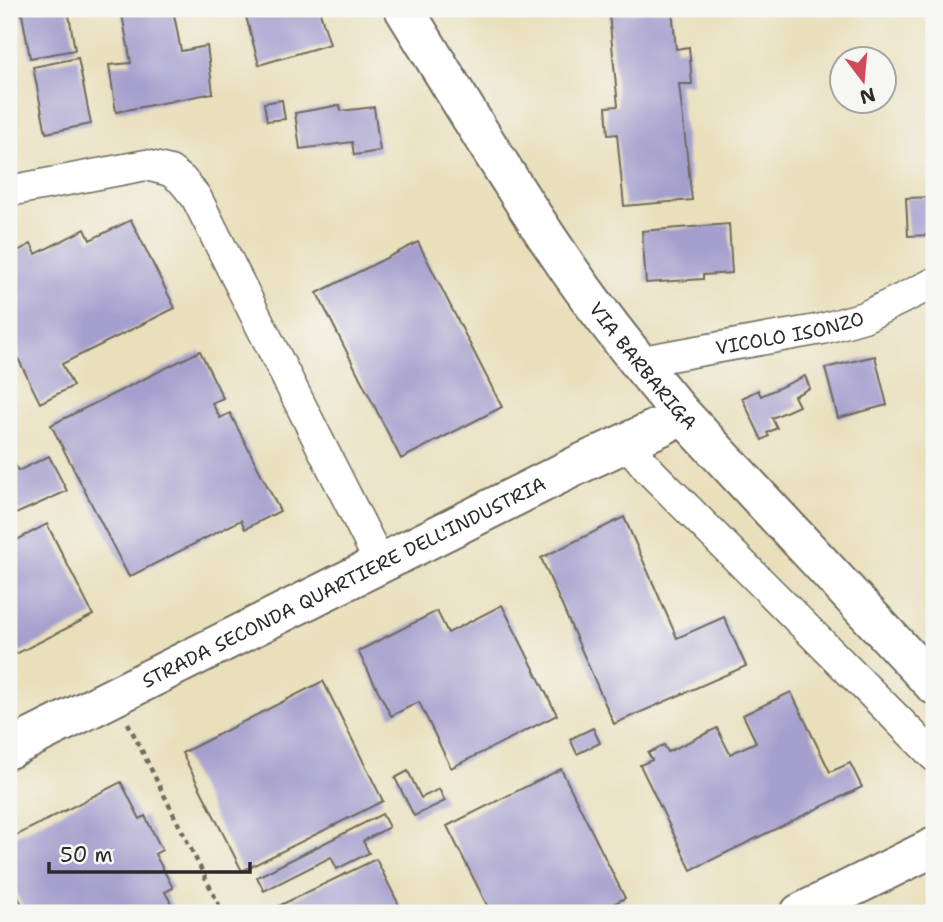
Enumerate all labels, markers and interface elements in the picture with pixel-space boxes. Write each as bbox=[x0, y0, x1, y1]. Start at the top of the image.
north arrow bbox=[828, 46, 898, 116]
text: N bbox=[857, 82, 878, 110]
street label: VIA BARBARIGA bbox=[584, 297, 703, 435]
street label: VICOLO ISONZO bbox=[714, 305, 867, 360]
street label: STRADA SECONDA QUARTIERE DELL'INDUSTRIA bbox=[137, 471, 550, 693]
scale bar bbox=[49, 831, 250, 875]
text: 50 m bbox=[60, 841, 113, 869]

